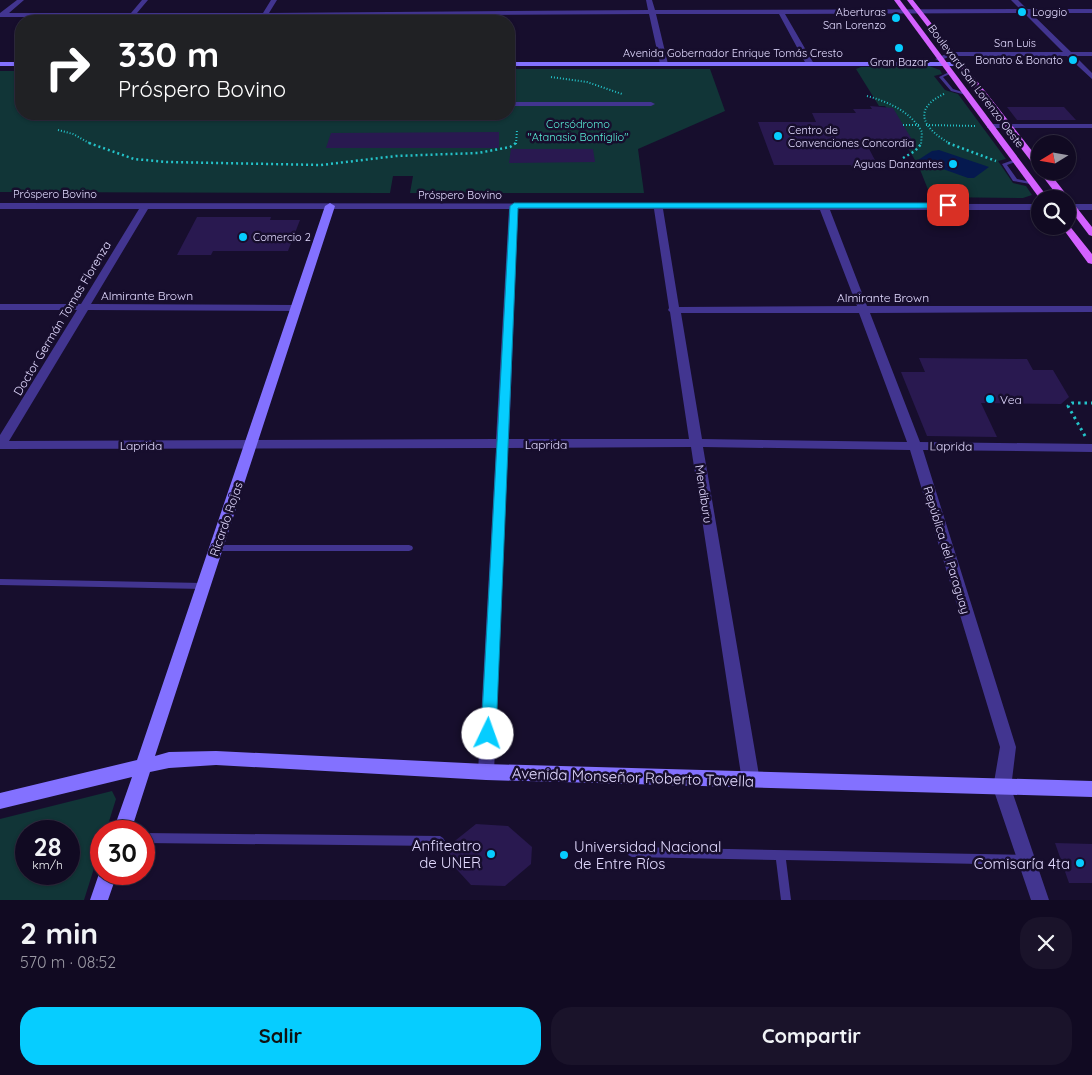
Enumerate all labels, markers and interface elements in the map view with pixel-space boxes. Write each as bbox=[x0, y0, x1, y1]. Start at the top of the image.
place label: Aberturas San Lorenzo bbox=[823, 5, 886, 32]
place label: Loggio bbox=[1032, 5, 1068, 19]
marker: Loggio bbox=[1016, 6, 1028, 18]
marker: Aberturas San Lorenzo bbox=[890, 12, 902, 24]
street label: Boulevard San Lorenzo Oeste bbox=[925, 22, 1027, 150]
text: 330 m bbox=[118, 32, 219, 76]
icon: right bbox=[35, 35, 100, 100]
street label: San Luis bbox=[994, 36, 1036, 50]
marker: Gran Bazar bbox=[893, 42, 905, 54]
street label: Avenida Gobernador Enrique Tomás Cresto bbox=[623, 46, 843, 60]
place label: Bonato & Bonato bbox=[975, 53, 1063, 67]
marker: Bonato & Bonato bbox=[1067, 54, 1079, 66]
place label: Gran Bazar bbox=[870, 55, 929, 69]
text: Próspero Bovino bbox=[118, 75, 286, 103]
park label: Corsódromo "Atanasio Bonfiglio" bbox=[528, 117, 628, 144]
place label: Centro de Convenciones Concordia bbox=[788, 123, 914, 150]
marker: Centro de Convenciones Concordia bbox=[772, 130, 784, 142]
north arrow bbox=[1031, 135, 1076, 180]
map controls bbox=[1031, 135, 1076, 235]
place label: Aguas Danzantes bbox=[854, 157, 943, 171]
marker: Aguas Danzantes bbox=[947, 158, 959, 170]
pin bbox=[927, 184, 969, 226]
street label: Próspero Bovino bbox=[13, 187, 97, 201]
street label: Próspero Bovino bbox=[418, 188, 502, 202]
button: search bbox=[1031, 190, 1076, 235]
icon: arrive bbox=[934, 191, 962, 219]
place label: Comercio 2 bbox=[253, 230, 311, 244]
marker: Comercio 2 bbox=[237, 231, 249, 243]
street label: Doctor Germán Tomas Florenza bbox=[10, 238, 114, 398]
street label: Almirante Brown bbox=[101, 288, 193, 303]
street label: Almirante Brown bbox=[837, 290, 929, 305]
place label: Vea bbox=[1000, 392, 1022, 407]
marker: Vea bbox=[984, 393, 996, 405]
street label: Laprida bbox=[525, 437, 567, 452]
street label: Laprida bbox=[120, 438, 162, 453]
street label: Laprida bbox=[930, 438, 972, 454]
street label: Mendiburu bbox=[692, 464, 716, 524]
street label: Ricardo Rojas bbox=[206, 480, 246, 558]
street label: República del Paraguay bbox=[920, 484, 974, 616]
position arrow bbox=[461, 707, 513, 759]
street label: Avenida Monseñor Roberto Tavella bbox=[512, 763, 754, 791]
speed limit sign: 30 bbox=[90, 820, 155, 885]
text: 28 bbox=[34, 831, 61, 862]
place label: Anfiteatro de UNER bbox=[412, 836, 481, 872]
place label: Universidad Nacional de Entre Ríos bbox=[574, 837, 722, 873]
marker: Anfiteatro de UNER bbox=[485, 848, 497, 860]
marker: Universidad Nacional de Entre Ríos bbox=[558, 849, 570, 861]
place label: Comisaría 4ta bbox=[974, 854, 1070, 873]
text: km/h bbox=[32, 857, 63, 872]
marker: Comisaría 4ta bbox=[1074, 857, 1086, 869]
text: 2 min bbox=[20, 914, 98, 952]
button: close bbox=[1020, 917, 1072, 969]
text: 570 m · 08:52 bbox=[20, 952, 116, 972]
button: Salir bbox=[20, 1007, 541, 1065]
button: Compartir bbox=[551, 1007, 1072, 1065]

